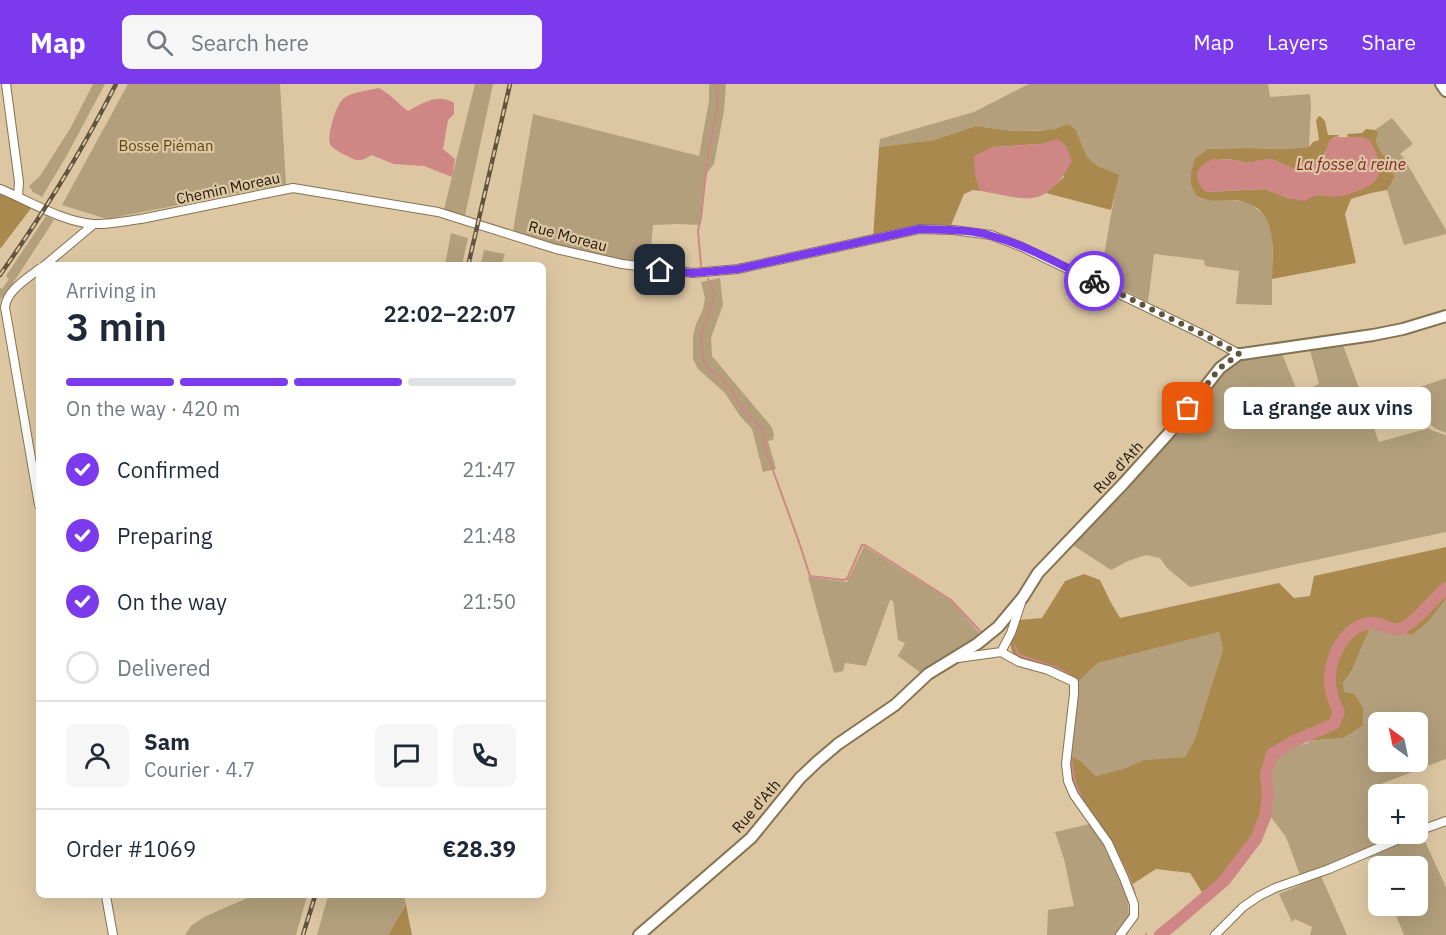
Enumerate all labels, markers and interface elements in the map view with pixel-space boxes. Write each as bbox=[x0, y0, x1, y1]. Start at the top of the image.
search box bbox=[122, 15, 542, 69]
text: Map bbox=[30, 24, 86, 61]
icon: search bbox=[143, 26, 176, 59]
text: Search here bbox=[191, 28, 309, 57]
text: Map bbox=[1194, 28, 1234, 56]
text: Layers bbox=[1267, 28, 1329, 56]
text: Share bbox=[1362, 28, 1416, 56]
park label: Bosse Piéman bbox=[118, 136, 214, 155]
water label: La fosse à reine bbox=[1296, 154, 1406, 174]
street label: Chemin Moreau bbox=[174, 168, 282, 208]
street label: Rue Moreau bbox=[527, 216, 609, 256]
pin bbox=[634, 244, 685, 295]
courier bbox=[1064, 251, 1124, 311]
icon: home bbox=[643, 253, 676, 286]
icon: bike bbox=[1078, 265, 1111, 298]
text: Arriving in bbox=[66, 277, 156, 304]
text: 22:02–22:07 bbox=[383, 299, 516, 328]
text: 3 min bbox=[66, 301, 167, 352]
pin bbox=[1162, 382, 1213, 433]
callout: La grange aux vins bbox=[1224, 387, 1431, 429]
icon: bag bbox=[1171, 391, 1204, 424]
text: La grange aux vins bbox=[1242, 394, 1413, 421]
text: On the way · 420 m bbox=[66, 395, 240, 422]
street label: Rue d'Ath bbox=[1089, 437, 1147, 497]
icon: check bbox=[66, 453, 99, 486]
text: Confirmed bbox=[117, 455, 220, 484]
text: 21:47 bbox=[462, 456, 516, 483]
icon: check bbox=[66, 519, 99, 552]
text: Preparing bbox=[117, 521, 212, 550]
text: 21:48 bbox=[462, 522, 516, 549]
icon: check bbox=[66, 585, 99, 618]
text: On the way bbox=[117, 587, 227, 616]
text: 21:50 bbox=[462, 588, 516, 615]
text: Delivered bbox=[117, 653, 211, 682]
north arrow bbox=[1368, 712, 1428, 772]
map controls bbox=[1368, 712, 1428, 916]
button: person bbox=[66, 724, 129, 787]
button: chat bbox=[375, 724, 438, 787]
button: phone bbox=[453, 724, 516, 787]
text: Sam bbox=[144, 727, 190, 756]
text: Courier · 4.7 bbox=[144, 756, 255, 783]
street label: Rue d'Ath bbox=[728, 775, 784, 837]
button: + bbox=[1368, 784, 1428, 844]
text: Order #1069 bbox=[66, 834, 196, 863]
text: €28.39 bbox=[443, 834, 516, 863]
button: − bbox=[1368, 856, 1428, 916]

